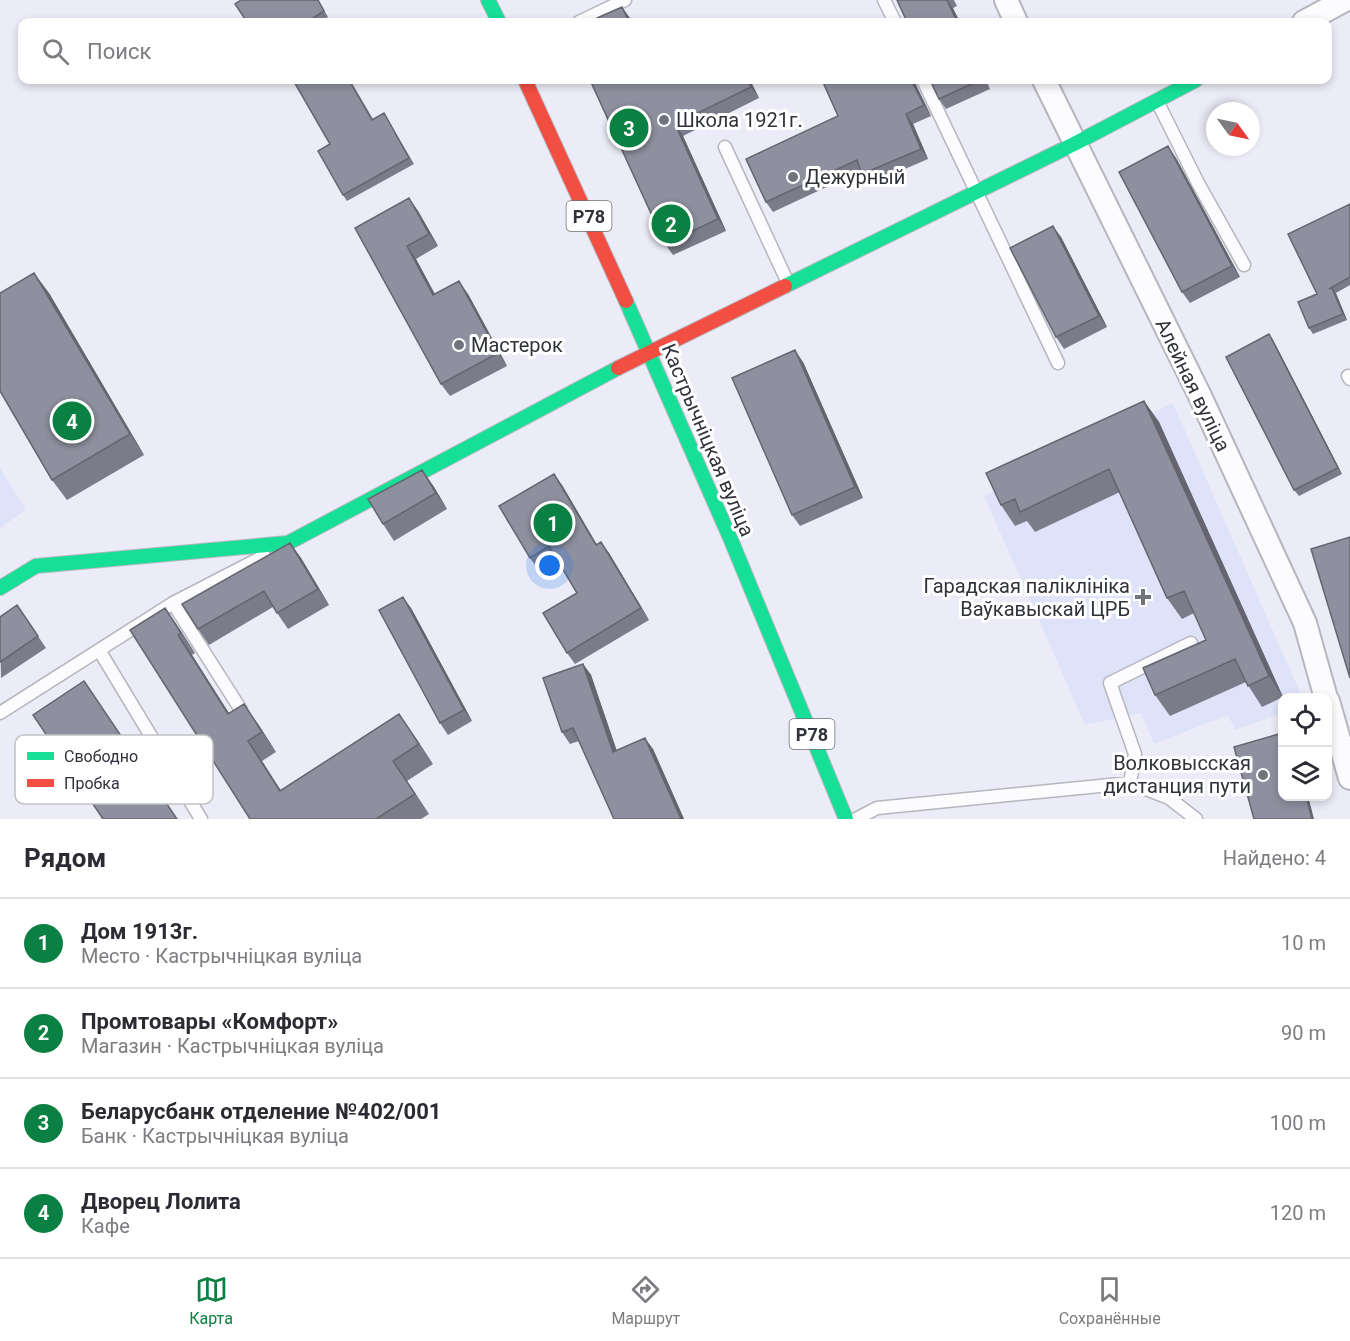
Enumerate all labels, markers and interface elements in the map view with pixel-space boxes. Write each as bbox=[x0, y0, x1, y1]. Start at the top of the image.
search box bbox=[18, 18, 1332, 84]
icon: search bbox=[39, 35, 72, 68]
text: Поиск bbox=[87, 39, 151, 64]
north arrow bbox=[1206, 102, 1260, 156]
pin: 3 bbox=[610, 106, 648, 150]
place label: Школа 1921г. bbox=[676, 108, 803, 132]
marker: Школа 1921г. bbox=[657, 113, 671, 127]
place label: Дежурный bbox=[805, 165, 905, 189]
marker: Дежурный bbox=[786, 170, 800, 184]
road number: Р78 bbox=[566, 201, 612, 231]
pin: 2 bbox=[652, 202, 690, 246]
street label: Алейная вуліца bbox=[1150, 315, 1236, 455]
place label: Мастерок bbox=[471, 333, 563, 357]
marker: Мастерок bbox=[452, 338, 466, 352]
street label: Кастрычніцкая вуліца bbox=[657, 340, 759, 540]
pin: 4 bbox=[52, 398, 92, 444]
pin: 1 bbox=[534, 500, 572, 546]
your location bbox=[535, 551, 564, 580]
place label: Гарадская паліклініка Ваўкавыскай ЦРБ bbox=[924, 574, 1130, 621]
marker: Гарадская паліклініка Ваўкавыскай ЦРБ bbox=[1134, 588, 1152, 606]
map controls bbox=[1278, 693, 1332, 801]
button: locate bbox=[1278, 693, 1332, 747]
road number: Р78 bbox=[790, 719, 834, 749]
legend bbox=[15, 735, 213, 804]
text: Свободно bbox=[64, 747, 138, 766]
button: layers bbox=[1278, 747, 1332, 801]
place label: Волковысская дистанция пути bbox=[1104, 751, 1251, 798]
marker: Волковысская дистанция пути bbox=[1256, 768, 1270, 782]
text: Пробка bbox=[64, 774, 120, 793]
text: Рядом bbox=[24, 843, 106, 873]
text: Найдено: 4 bbox=[1223, 846, 1326, 870]
text: Дом 1913г. bbox=[81, 919, 198, 944]
text: 1 bbox=[38, 931, 49, 955]
text: 10 m bbox=[1281, 931, 1326, 955]
text: Место · Кастрычніцкая вуліца bbox=[81, 944, 362, 968]
text: Промтовары «Комфорт» bbox=[81, 1009, 338, 1034]
text: 2 bbox=[38, 1021, 49, 1045]
text: 90 m bbox=[1281, 1021, 1326, 1045]
text: Магазин · Кастрычніцкая вуліца bbox=[81, 1034, 384, 1058]
text: Беларусбанк отделение №402/001 bbox=[81, 1099, 441, 1124]
text: 3 bbox=[38, 1111, 49, 1135]
text: 100 m bbox=[1270, 1111, 1326, 1135]
text: Банк · Кастрычніцкая вуліца bbox=[81, 1124, 349, 1148]
text: Дворец Лолита bbox=[81, 1189, 241, 1214]
text: 4 bbox=[38, 1201, 49, 1225]
text: 120 m bbox=[1270, 1201, 1326, 1225]
text: Кафе bbox=[81, 1214, 130, 1238]
tab: Карта bbox=[189, 1273, 233, 1328]
tab: Маршрут bbox=[611, 1273, 680, 1328]
tab: Сохранённые bbox=[1059, 1273, 1161, 1328]

